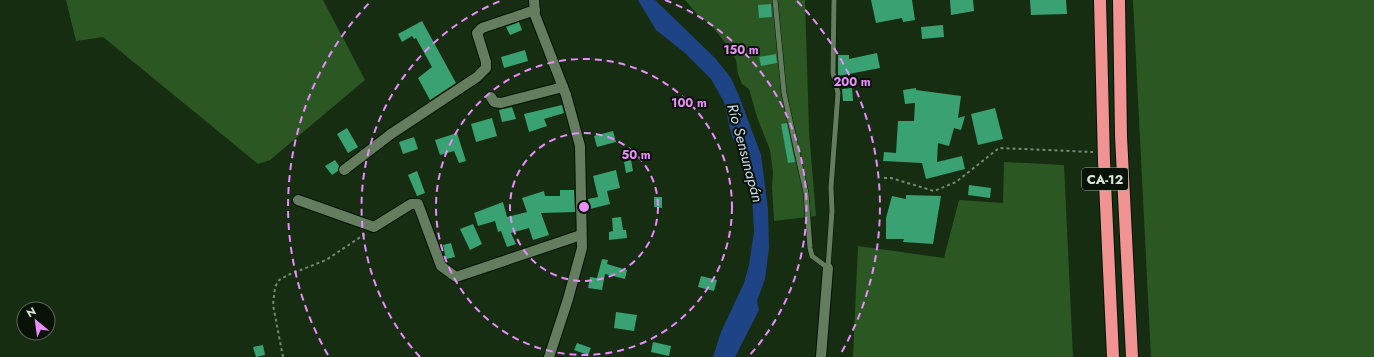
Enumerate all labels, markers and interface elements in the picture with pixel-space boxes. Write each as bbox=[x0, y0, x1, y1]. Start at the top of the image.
text: 150 m bbox=[723, 41, 759, 59]
text: 200 m bbox=[833, 73, 871, 91]
text: 100 m bbox=[671, 94, 707, 112]
water label: Río Sensunapán bbox=[721, 101, 769, 205]
text: 50 m bbox=[621, 146, 651, 164]
road number: CA-12 bbox=[1082, 168, 1128, 190]
centre of rings bbox=[577, 200, 591, 214]
north arrow bbox=[16, 301, 56, 341]
text: N bbox=[23, 303, 39, 321]

